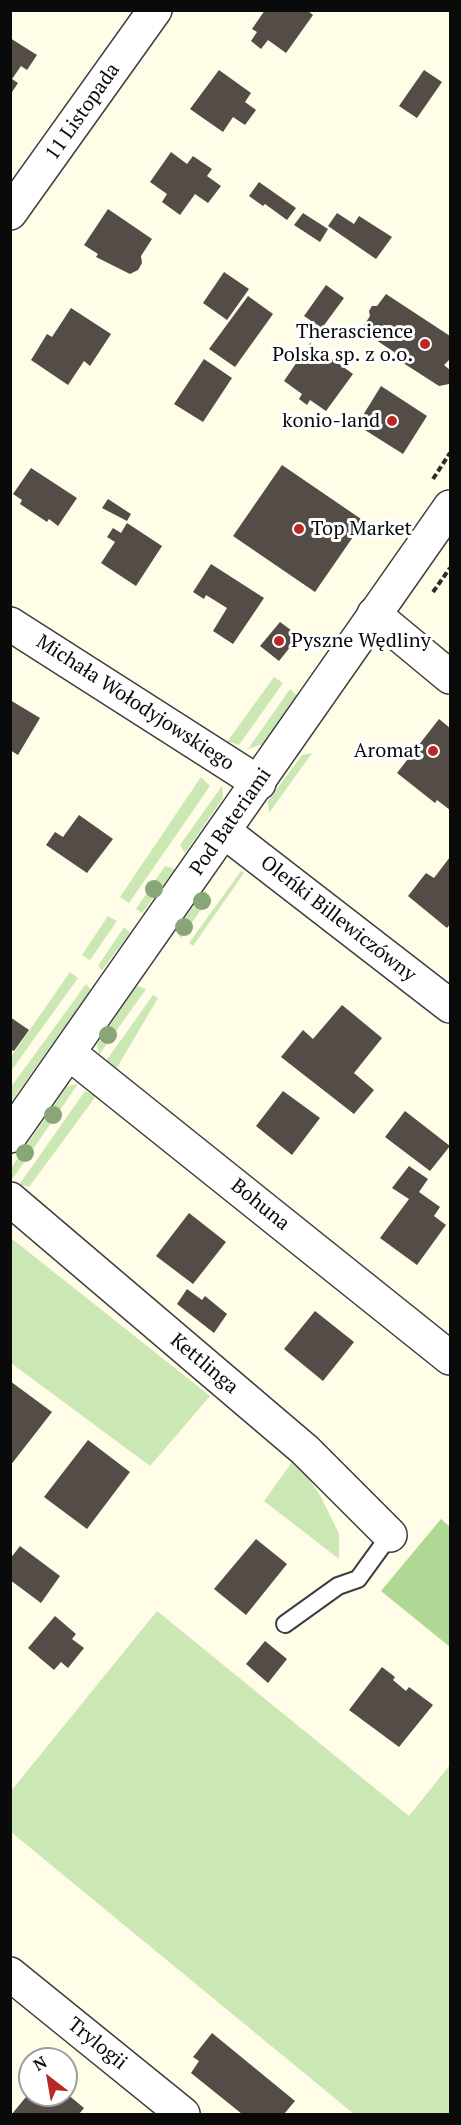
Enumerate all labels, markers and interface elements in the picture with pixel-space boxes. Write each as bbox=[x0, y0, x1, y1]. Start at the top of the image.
street label: 11 Listopada bbox=[41, 59, 125, 165]
place label: Therascience Polska sp. z o.o. bbox=[272, 320, 413, 367]
marker: Therascience Polska sp. z o.o. bbox=[418, 337, 432, 351]
place label: konio-land bbox=[282, 409, 380, 433]
marker: konio-land bbox=[385, 414, 399, 428]
place label: Top Market bbox=[311, 517, 412, 541]
marker: Top Market bbox=[292, 522, 306, 536]
place label: Pyszne Wędliny bbox=[291, 629, 431, 653]
street label: Michała Wołodyjowskiego bbox=[32, 630, 238, 776]
marker: Pyszne Wędliny bbox=[272, 634, 286, 648]
place label: Aromat bbox=[354, 739, 421, 763]
marker: Aromat bbox=[426, 744, 440, 758]
street label: Pod Bateriami bbox=[185, 764, 277, 880]
street label: Oleńki Billewiczówny bbox=[255, 851, 421, 987]
street label: Bohuna bbox=[226, 1174, 294, 1236]
street label: Kettlinga bbox=[165, 1329, 243, 1399]
street label: Trylogii bbox=[62, 2013, 132, 2075]
north arrow bbox=[18, 2047, 78, 2107]
text: N bbox=[29, 2051, 51, 2076]

